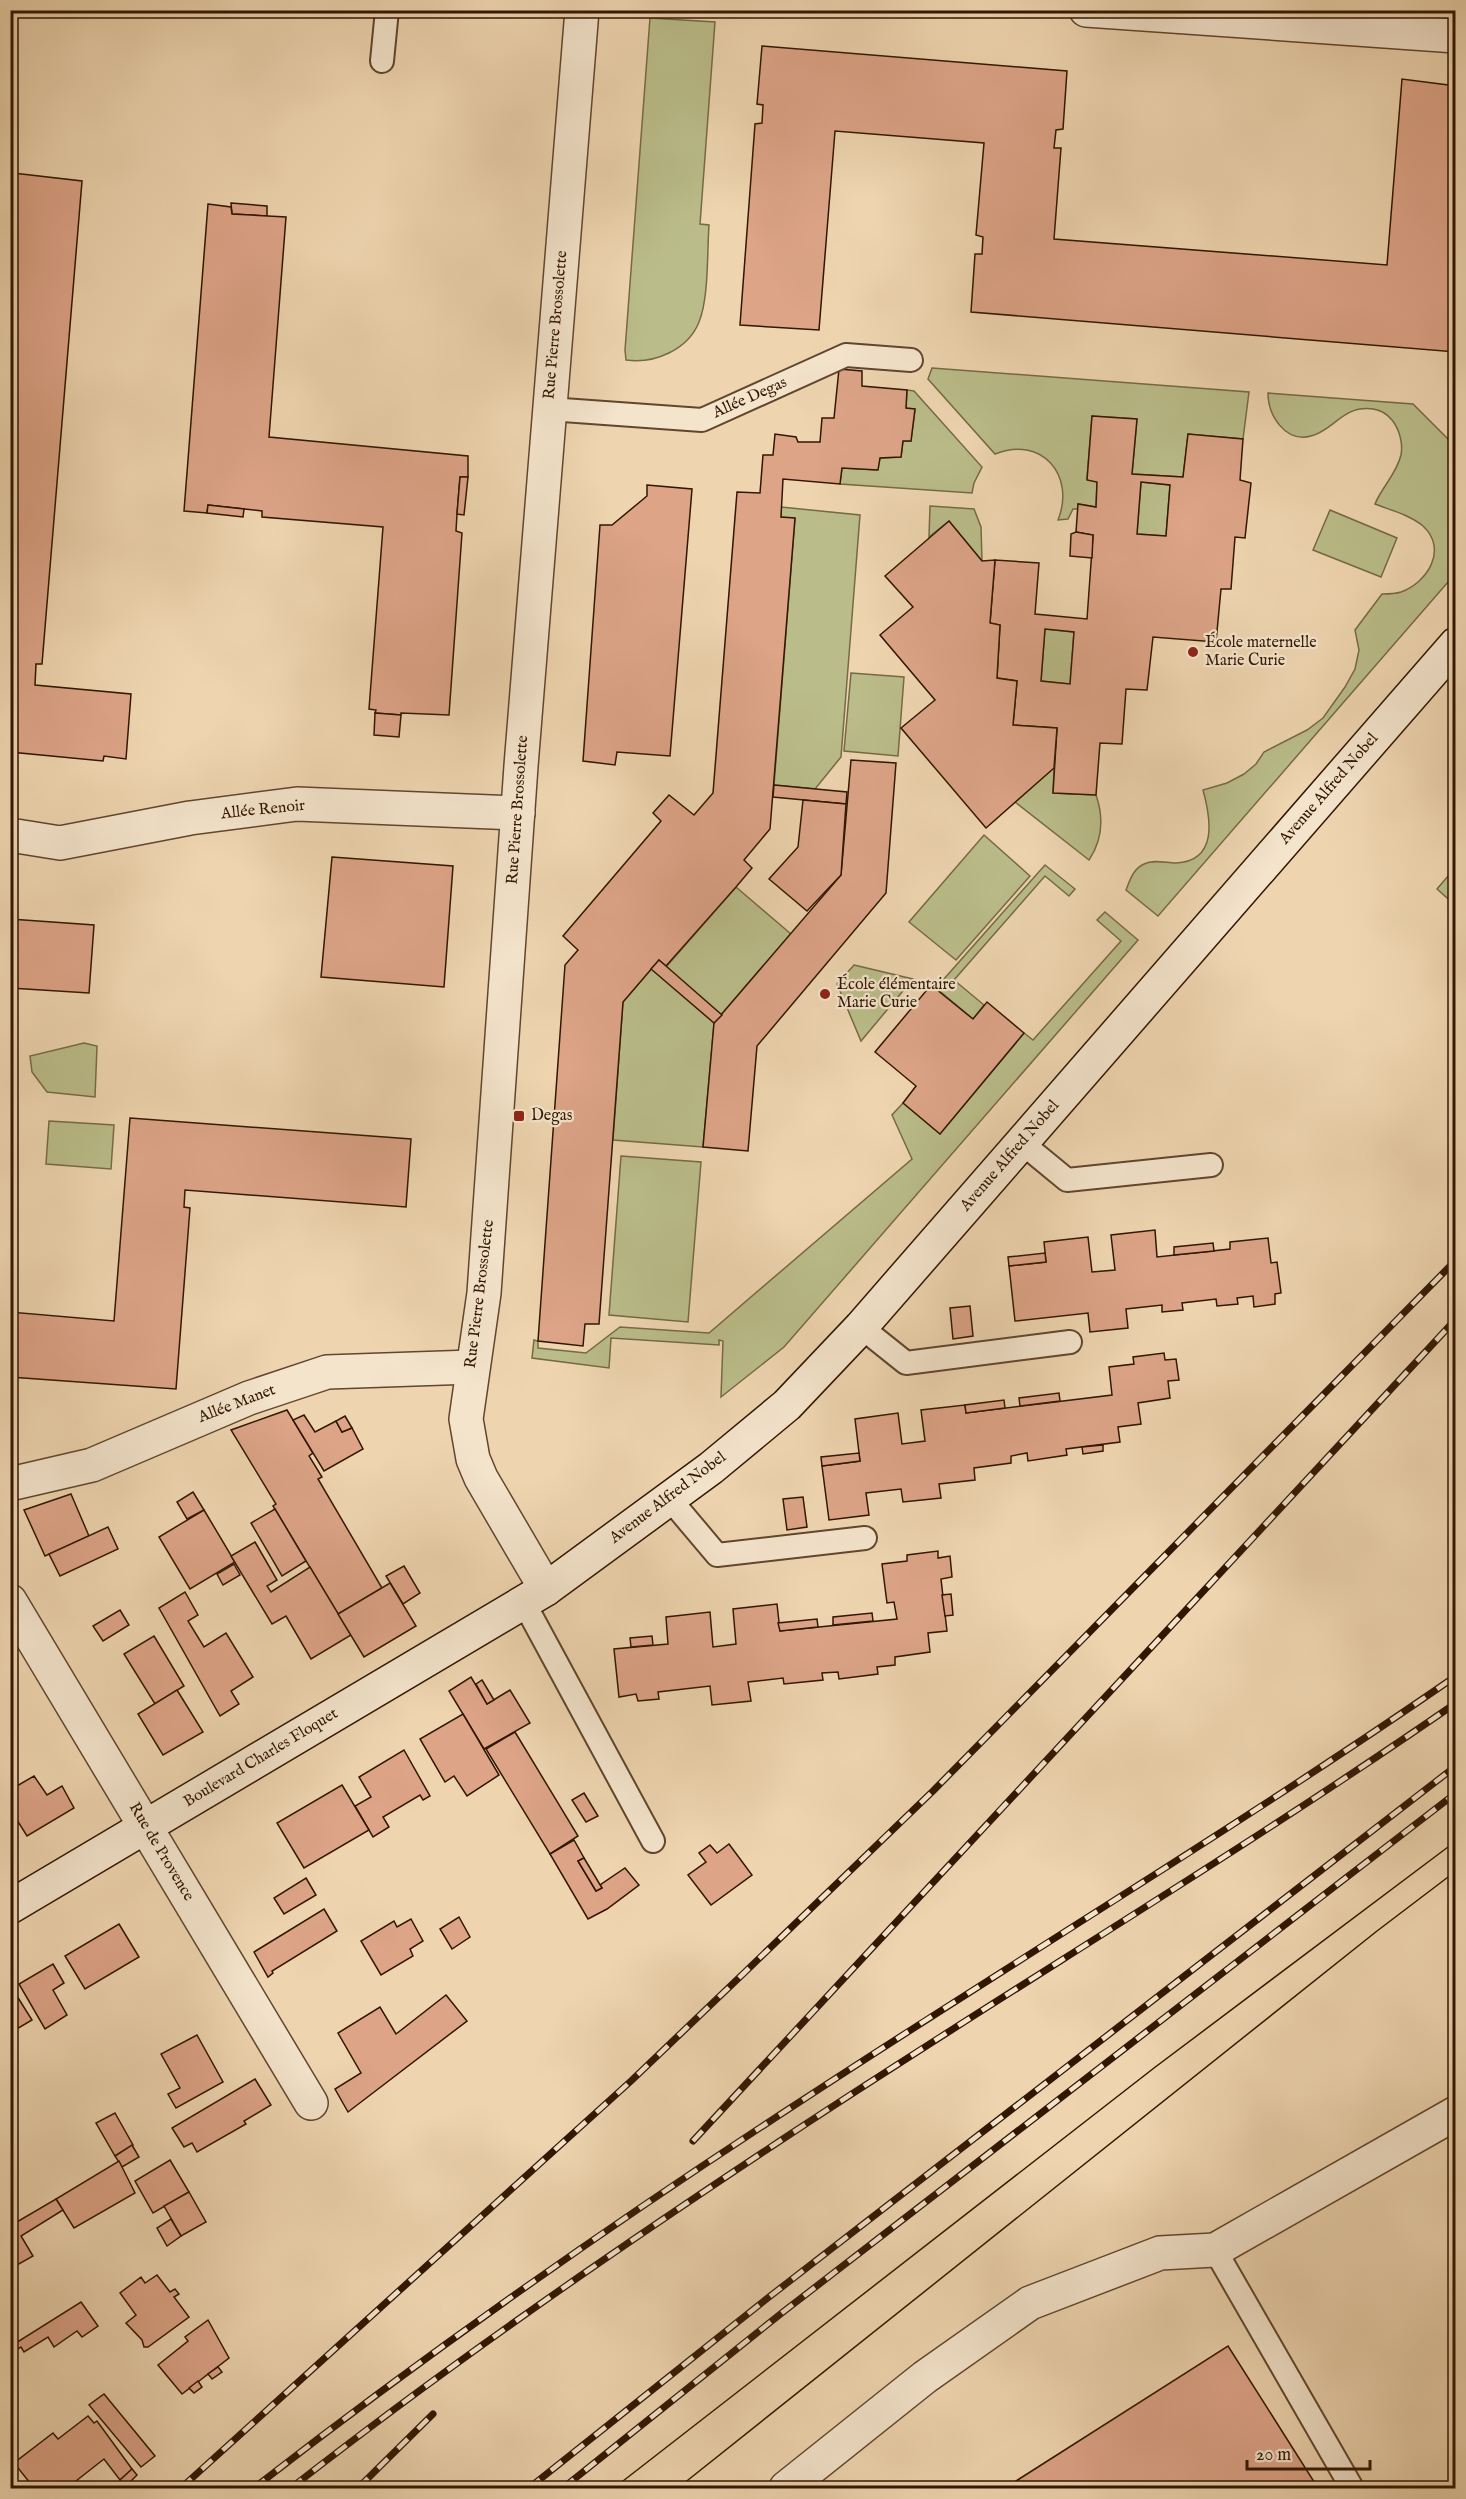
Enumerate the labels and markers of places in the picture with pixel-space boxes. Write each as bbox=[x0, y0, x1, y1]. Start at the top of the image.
place label: École maternelle Marie Curie bbox=[1205, 631, 1317, 671]
marker: École maternelle Marie Curie bbox=[1186, 645, 1200, 659]
place label: École élémentaire Marie Curie bbox=[837, 973, 956, 1013]
marker: École élémentaire Marie Curie bbox=[818, 987, 832, 1001]
place label: Degas bbox=[531, 1106, 573, 1126]
marker: Degas bbox=[512, 1109, 526, 1123]

